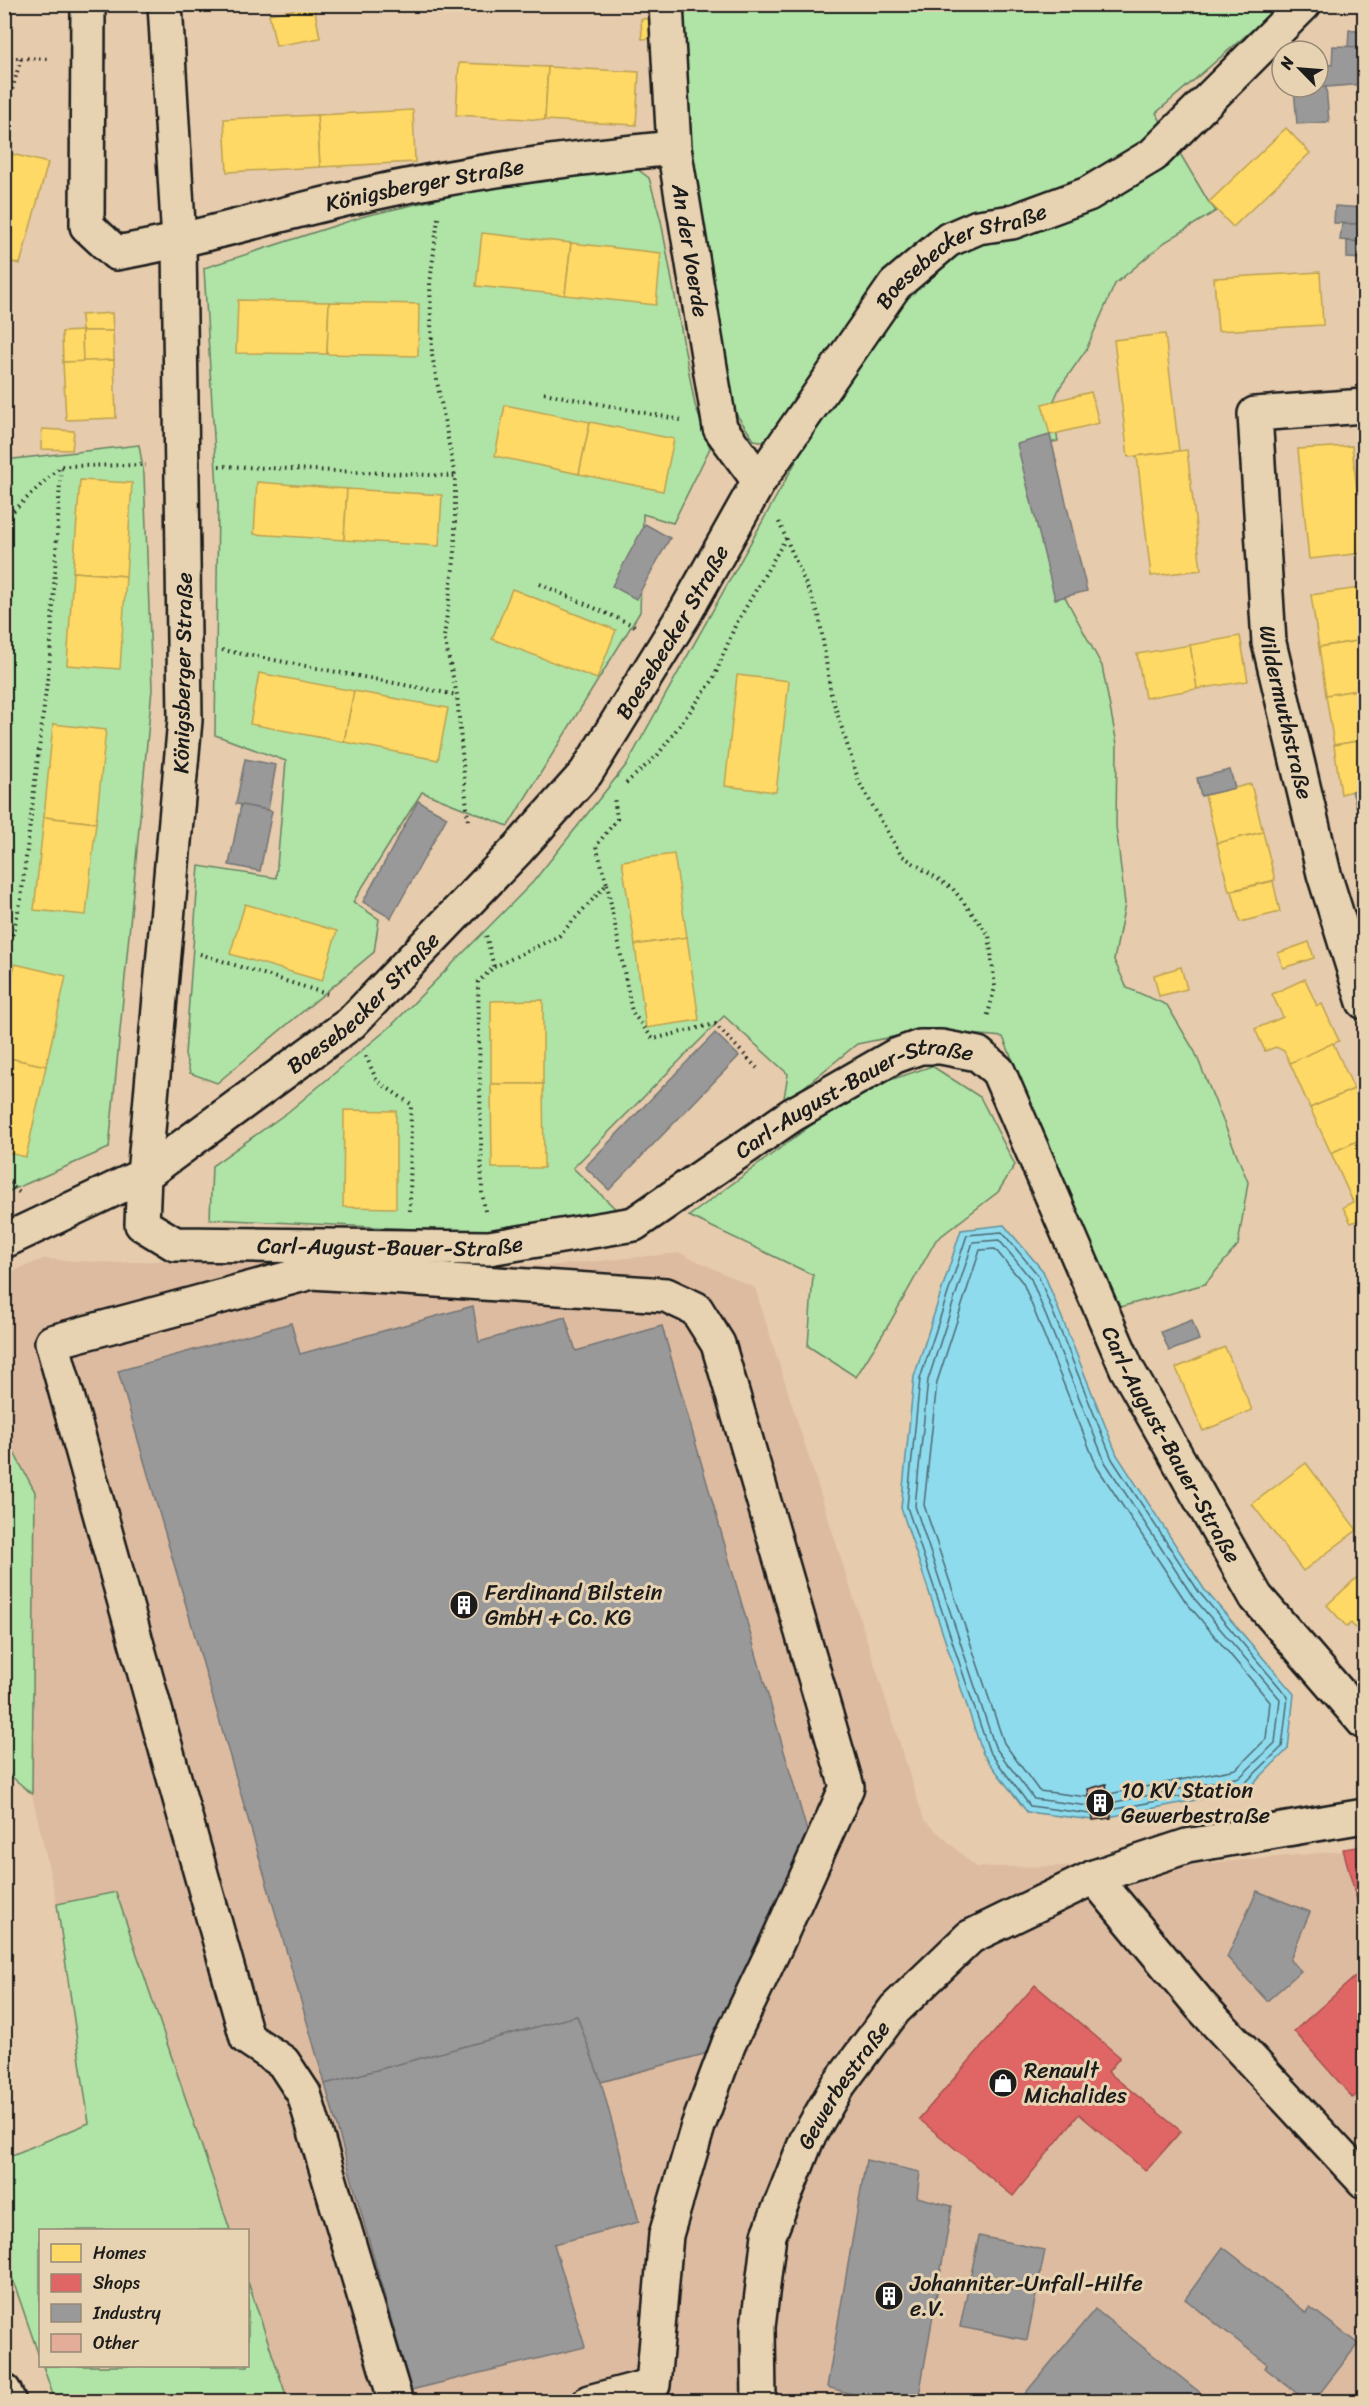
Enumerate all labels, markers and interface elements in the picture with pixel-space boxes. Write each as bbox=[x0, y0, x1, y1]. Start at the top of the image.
north arrow bbox=[1270, 39, 1330, 99]
text: N bbox=[1271, 51, 1303, 75]
street label: Königsberger Straße bbox=[321, 147, 527, 223]
street label: An der Voerde bbox=[660, 180, 720, 320]
street label: Boesebecker Straße bbox=[865, 192, 1052, 318]
street label: Boesebecker Straße bbox=[605, 537, 740, 727]
street label: Königsberger Straße bbox=[161, 572, 204, 774]
street label: Wildermuthstraße bbox=[1248, 624, 1325, 803]
street label: Boesebecker Straße bbox=[278, 922, 450, 1085]
street label: Carl-August-Bauer-Straße bbox=[726, 1027, 977, 1169]
street label: Carl-August-Bauer-Straße bbox=[257, 1224, 526, 1268]
street label: Carl-August-Bauer-Straße bbox=[1090, 1319, 1252, 1571]
place label: Ferdinand Bilstein GmbH + Co. KG bbox=[485, 1573, 662, 1637]
building icon: Ferdinand Bilstein GmbH + Co. KG bbox=[448, 1589, 480, 1621]
place label: 10 KV Station Gewerbestraße bbox=[1121, 1771, 1270, 1835]
building icon: 10 KV Station Gewerbestraße bbox=[1084, 1787, 1116, 1819]
street label: Gewerbestraße bbox=[786, 2012, 901, 2155]
place label: Renault Michalides bbox=[1024, 2051, 1128, 2115]
shop icon: Renault Michalides bbox=[987, 2067, 1019, 2099]
legend bbox=[39, 2229, 249, 2367]
text: Homes bbox=[93, 2237, 147, 2269]
place label: Johanniter-Unfall-Hilfe e.V. bbox=[909, 2264, 1143, 2328]
text: Shops bbox=[93, 2267, 140, 2299]
building icon: Johanniter-Unfall-Hilfe e.V. bbox=[873, 2280, 905, 2312]
text: Industry bbox=[92, 2297, 162, 2329]
text: Other bbox=[93, 2327, 140, 2359]

